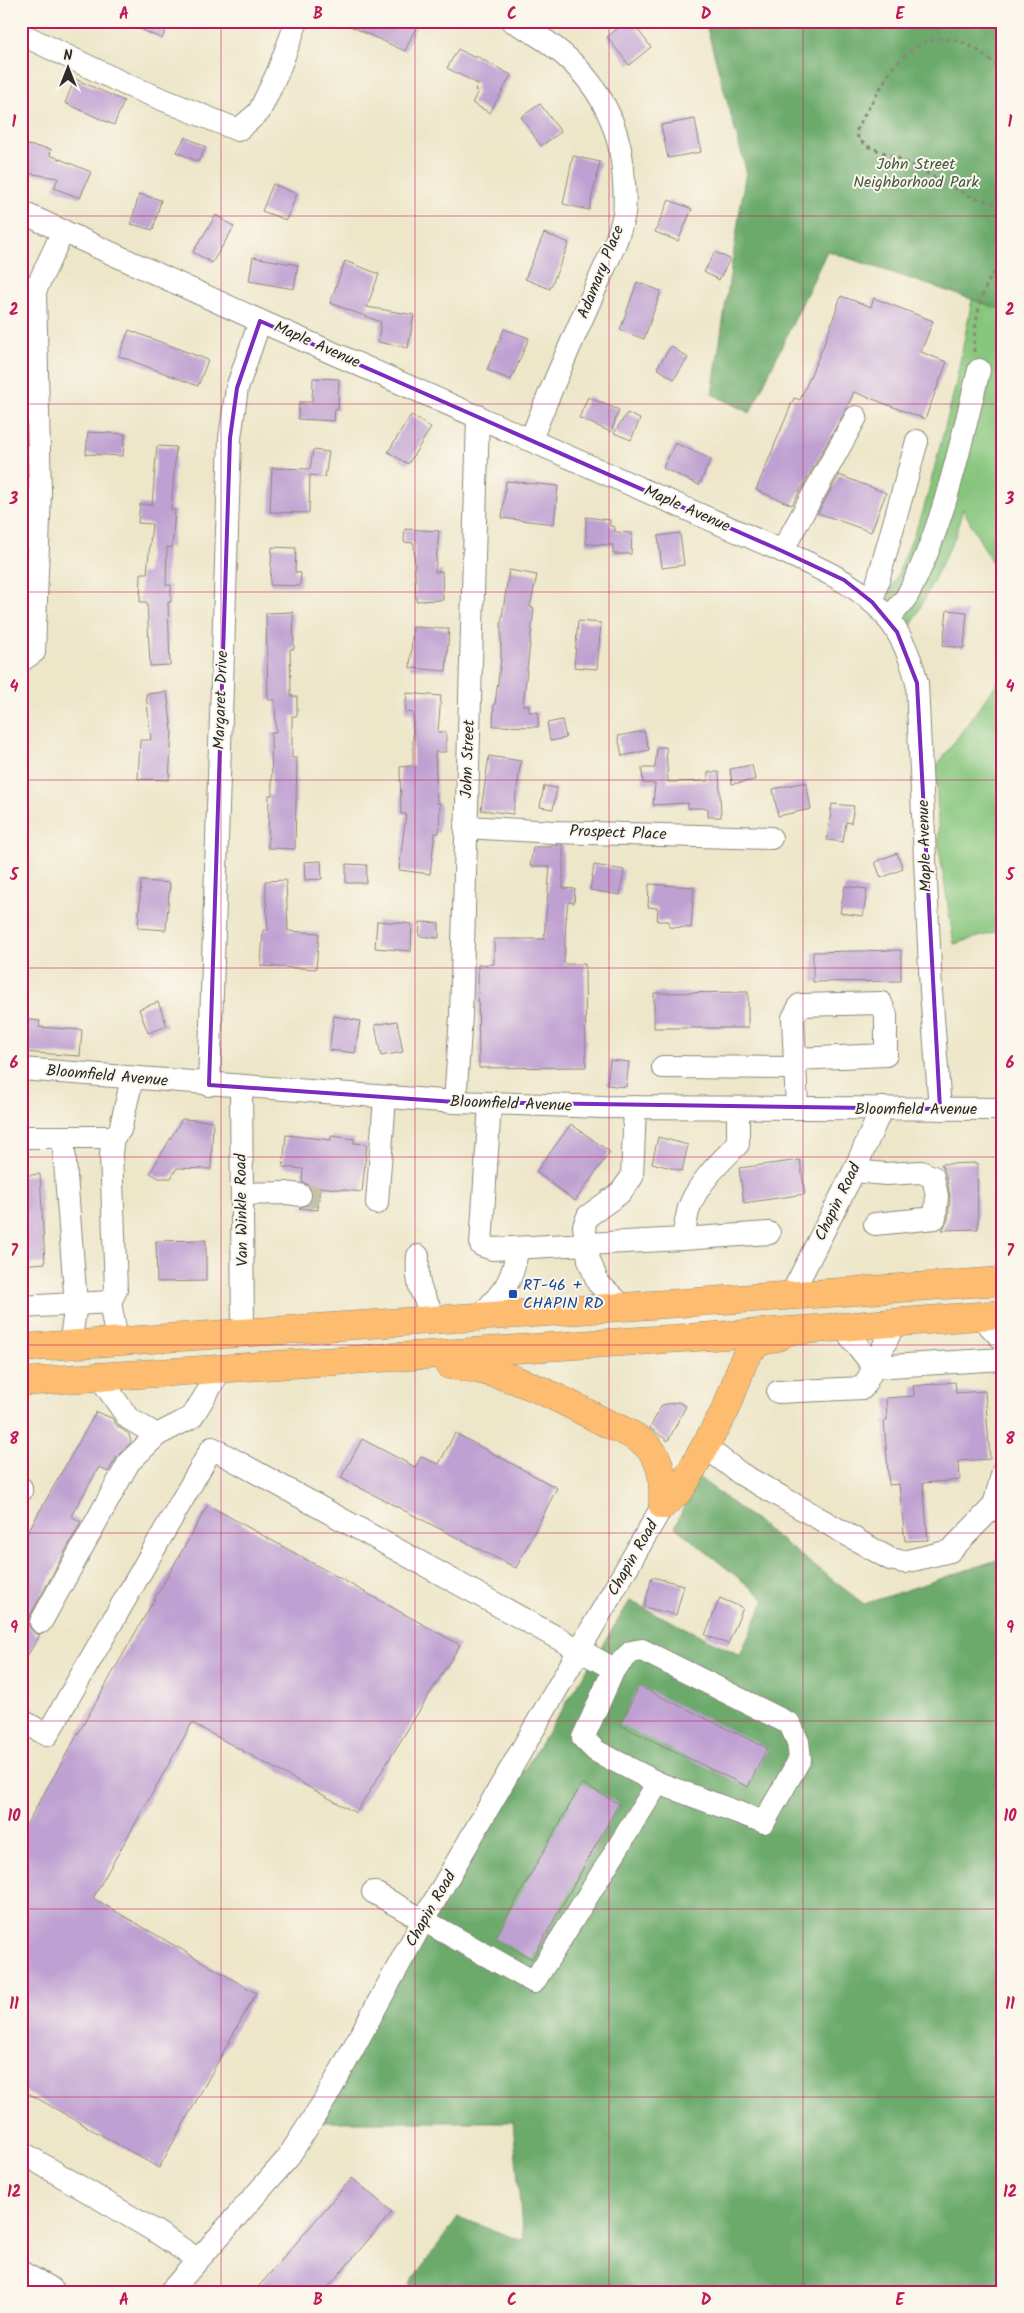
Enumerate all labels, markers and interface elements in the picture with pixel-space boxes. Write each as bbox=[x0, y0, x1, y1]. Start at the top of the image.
text: A bbox=[119, 2, 129, 27]
text: B bbox=[313, 2, 323, 27]
text: C bbox=[507, 2, 517, 27]
text: D bbox=[701, 2, 712, 27]
text: E bbox=[896, 2, 906, 27]
north arrow bbox=[42, 42, 92, 92]
text: N bbox=[64, 45, 73, 67]
text: 1 bbox=[12, 110, 17, 135]
text: 1 bbox=[1008, 110, 1013, 135]
park label: John Street Neighborhood Park bbox=[853, 152, 979, 195]
street label: Adamary Place bbox=[571, 221, 631, 323]
text: 2 bbox=[9, 298, 19, 323]
text: 2 bbox=[1005, 298, 1015, 323]
street label: Maple Avenue bbox=[270, 315, 364, 375]
street label: Maple Avenue bbox=[640, 479, 734, 539]
text: 3 bbox=[9, 487, 19, 512]
text: 3 bbox=[1005, 487, 1015, 512]
street label: Margaret Drive bbox=[207, 650, 235, 750]
text: 4 bbox=[10, 675, 19, 700]
text: 4 bbox=[1006, 675, 1015, 700]
street label: John Street bbox=[454, 718, 482, 799]
street label: Maple Avenue bbox=[911, 799, 939, 893]
street label: Prospect Place bbox=[569, 819, 667, 847]
text: 5 bbox=[9, 863, 20, 888]
text: 5 bbox=[1005, 863, 1016, 888]
text: 6 bbox=[10, 1051, 19, 1076]
text: 6 bbox=[1006, 1051, 1015, 1076]
street label: Bloomfield Avenue bbox=[45, 1058, 169, 1094]
street label: Bloomfield Avenue bbox=[449, 1089, 573, 1119]
street label: Bloomfield Avenue bbox=[855, 1097, 977, 1122]
street label: Van Winkle Road bbox=[228, 1152, 255, 1267]
street label: Chapin Road bbox=[808, 1158, 868, 1245]
text: 7 bbox=[10, 1239, 18, 1264]
text: 7 bbox=[1006, 1239, 1014, 1264]
place label: RT-46 + CHAPIN RD bbox=[523, 1273, 604, 1316]
marker: RT-46 + CHAPIN RD bbox=[507, 1288, 519, 1300]
text: 8 bbox=[9, 1427, 19, 1452]
text: 8 bbox=[1005, 1427, 1015, 1452]
street label: Chapin Road bbox=[601, 1514, 665, 1601]
text: 9 bbox=[10, 1616, 18, 1641]
text: 9 bbox=[1006, 1616, 1014, 1641]
text: 10 bbox=[7, 1804, 21, 1829]
text: 10 bbox=[1003, 1804, 1017, 1829]
street label: Chapin Road bbox=[399, 1865, 463, 1952]
text: 11 bbox=[9, 1992, 19, 2017]
text: 11 bbox=[1005, 1992, 1015, 2017]
text: 12 bbox=[7, 2180, 21, 2205]
text: 12 bbox=[1003, 2180, 1017, 2205]
text: A bbox=[119, 2288, 129, 2313]
text: B bbox=[313, 2288, 323, 2313]
text: C bbox=[507, 2288, 517, 2313]
text: D bbox=[701, 2288, 712, 2313]
text: E bbox=[896, 2288, 906, 2313]

